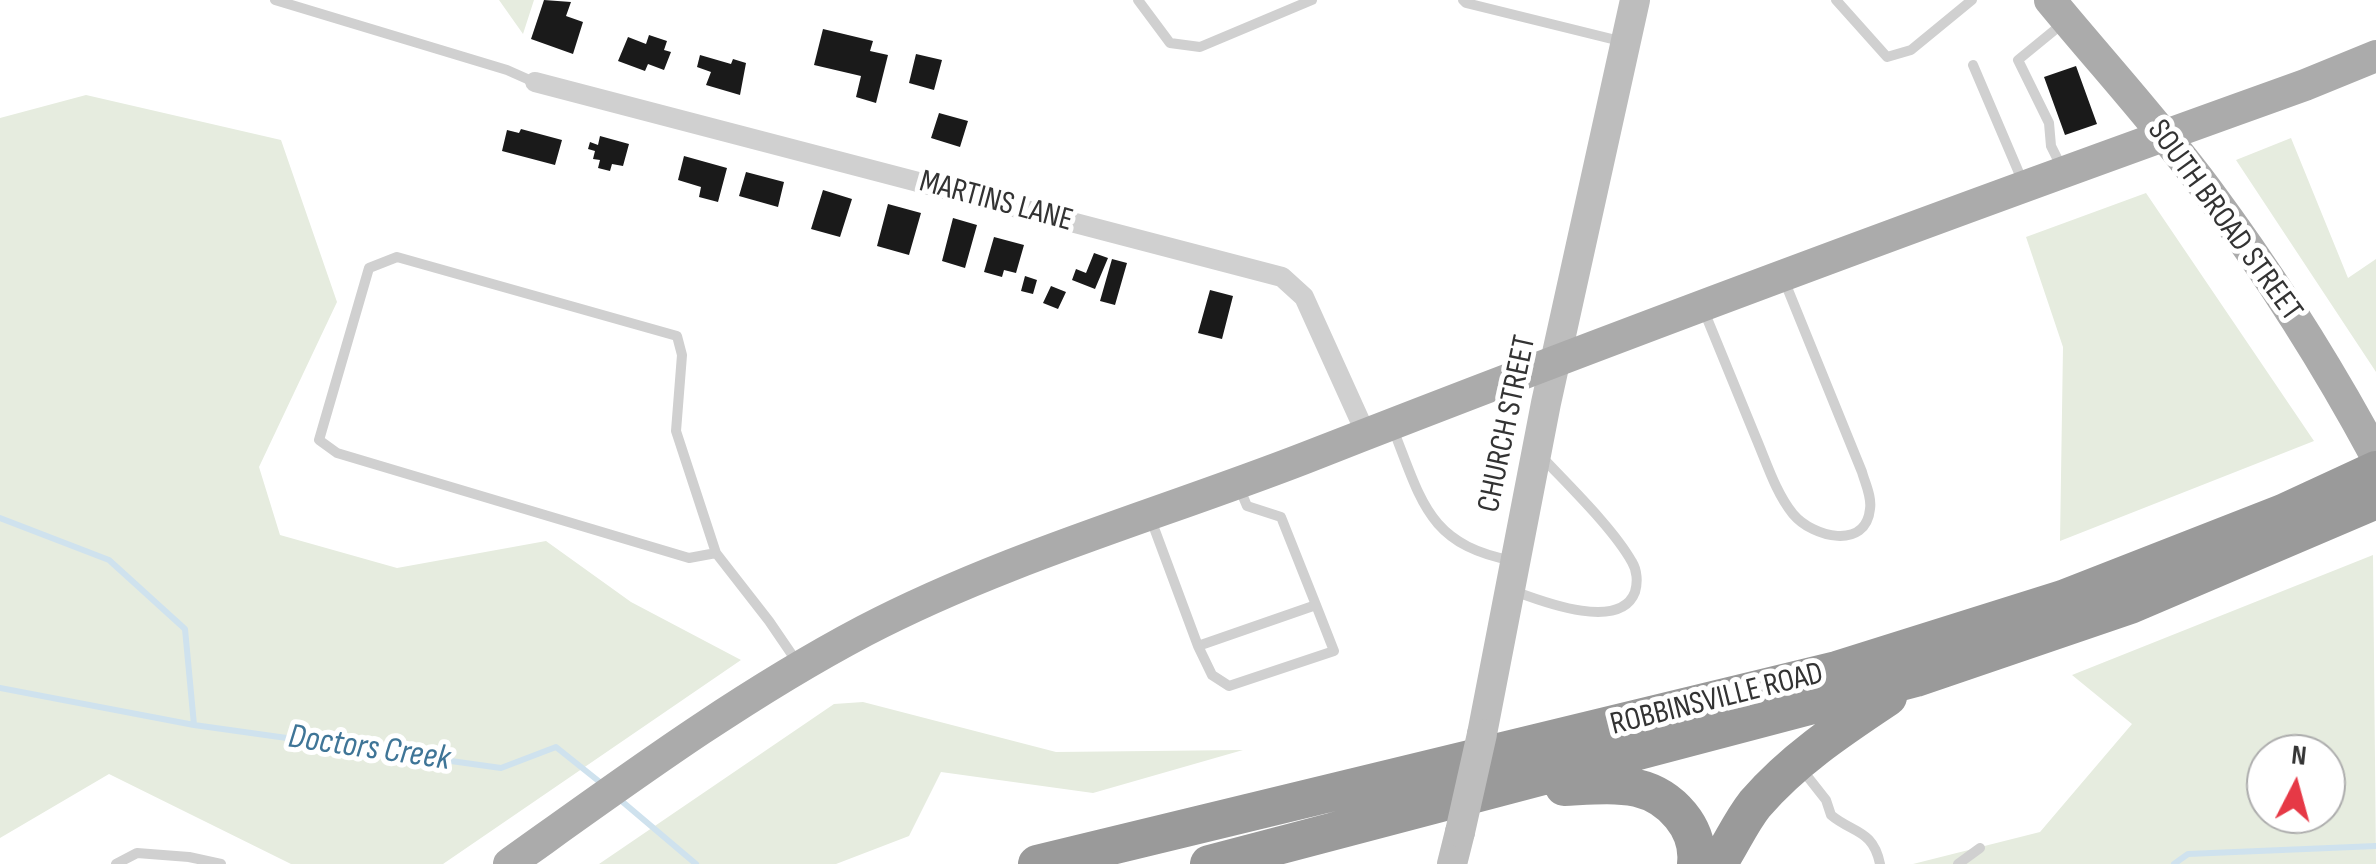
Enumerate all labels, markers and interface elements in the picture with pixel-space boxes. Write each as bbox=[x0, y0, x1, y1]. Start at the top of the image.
street label: SOUTH BROAD STREET bbox=[2138, 113, 2310, 329]
street label: MARTINS LANE bbox=[915, 163, 1077, 241]
street label: CHURCH STREET bbox=[1471, 332, 1545, 516]
street label: ROBBINSVILLE ROAD bbox=[1607, 655, 1827, 745]
water label: Doctors Creek bbox=[286, 717, 452, 781]
north arrow bbox=[2246, 734, 2346, 834]
text: N bbox=[2290, 738, 2308, 773]

